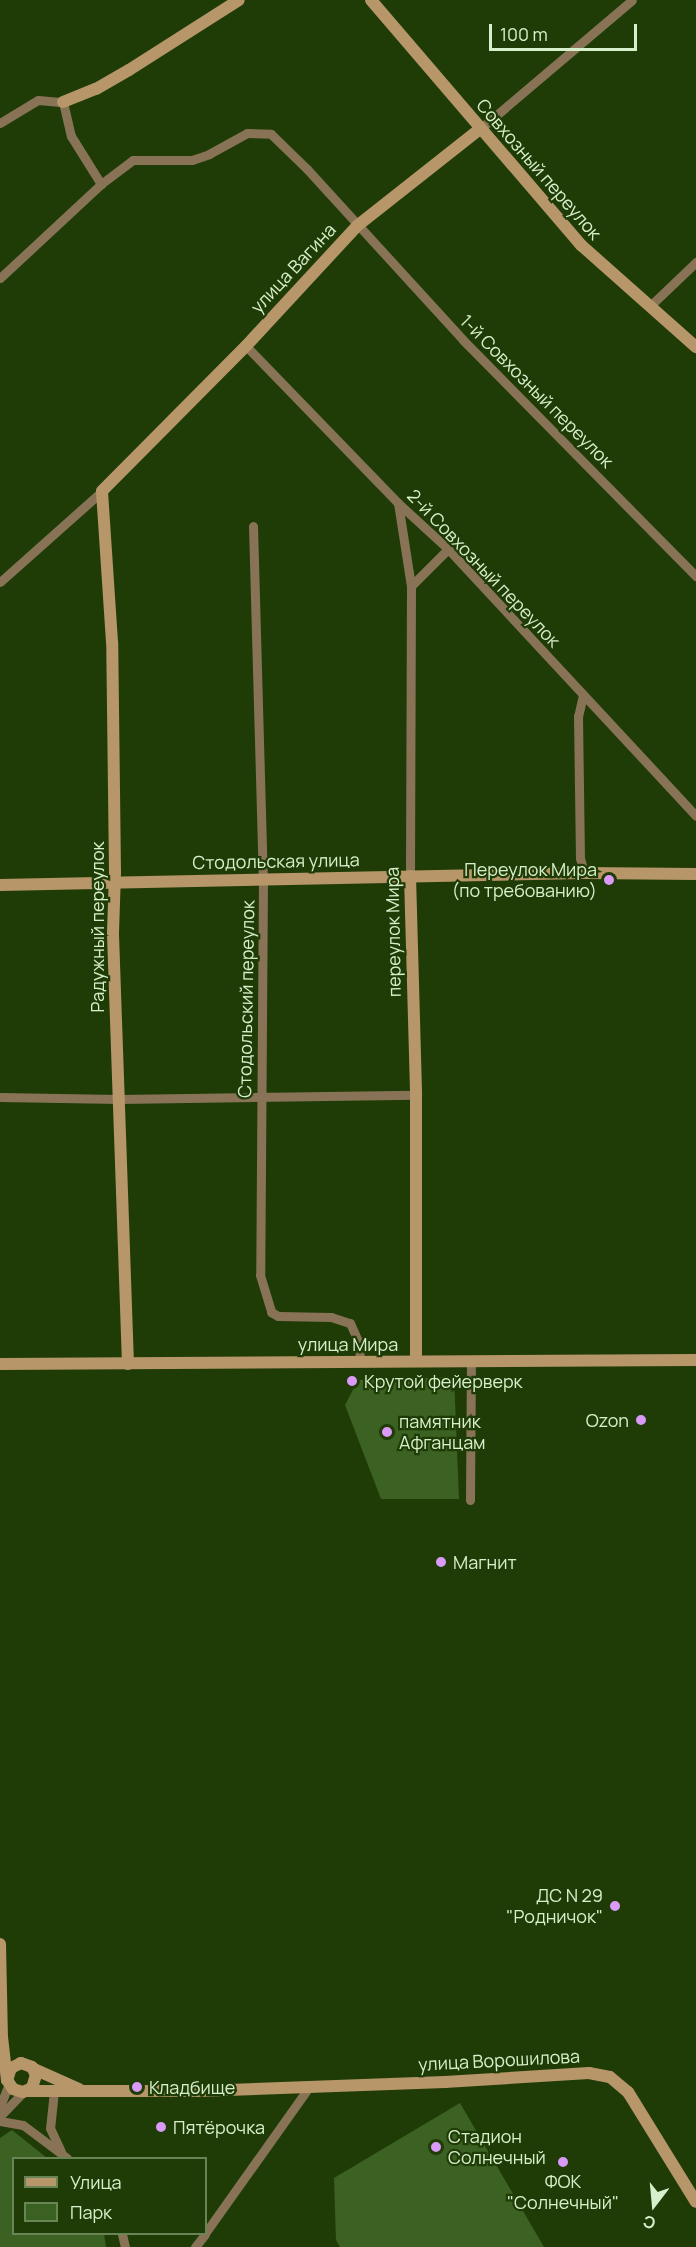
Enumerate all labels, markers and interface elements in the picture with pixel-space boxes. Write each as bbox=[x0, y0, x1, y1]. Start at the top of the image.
scale bar bbox=[492, 12, 640, 50]
text: 100 m bbox=[500, 22, 548, 46]
street label: Совхозный переулок bbox=[472, 94, 606, 244]
street label: улица Вагина bbox=[246, 219, 340, 317]
street label: 1-й Совхозный переулок bbox=[456, 310, 618, 472]
street label: 2-й Совхозный переулок bbox=[403, 485, 565, 651]
street label: Радужный переулок bbox=[86, 841, 108, 1013]
street label: Стодольская улица bbox=[192, 849, 360, 873]
place label: Переулок Мира (по требованию) bbox=[452, 859, 597, 902]
street label: переулок Мира bbox=[381, 867, 405, 997]
marker: Переулок Мира (по требованию) bbox=[602, 873, 616, 887]
street label: Стодольский переулок bbox=[233, 900, 259, 1098]
street label: улица Мира bbox=[298, 1333, 398, 1355]
place label: Крутой фейерверк bbox=[364, 1370, 523, 1392]
marker: Крутой фейерверк bbox=[345, 1374, 359, 1388]
place label: Ozon bbox=[586, 1409, 629, 1431]
place label: памятник Афганцам bbox=[399, 1411, 486, 1454]
marker: Ozon bbox=[634, 1413, 648, 1427]
marker: памятник Афганцам bbox=[380, 1425, 394, 1439]
place label: Магнит bbox=[453, 1551, 516, 1573]
marker: Магнит bbox=[434, 1555, 448, 1569]
place label: ДС N 29 "Родничок" bbox=[506, 1885, 603, 1928]
marker: ДС N 29 "Родничок" bbox=[608, 1899, 622, 1913]
street label: улица Ворошилова bbox=[418, 2045, 580, 2075]
place label: Кладбище bbox=[149, 2076, 235, 2098]
marker: Кладбище bbox=[130, 2080, 144, 2094]
place label: Пятёрочка bbox=[173, 2116, 265, 2138]
marker: Пятёрочка bbox=[154, 2120, 168, 2134]
place label: Стадион Солнечный bbox=[448, 2126, 546, 2168]
marker: Стадион Солнечный bbox=[429, 2140, 443, 2154]
marker: ФОК "Солнечный" bbox=[556, 2155, 570, 2169]
legend bbox=[12, 2157, 207, 2235]
text: Улица bbox=[70, 2170, 122, 2194]
place label: ФОК "Солнечный" bbox=[507, 2171, 619, 2214]
north arrow bbox=[624, 2175, 684, 2235]
text: Парк bbox=[70, 2200, 112, 2224]
text: С bbox=[640, 2210, 658, 2235]

